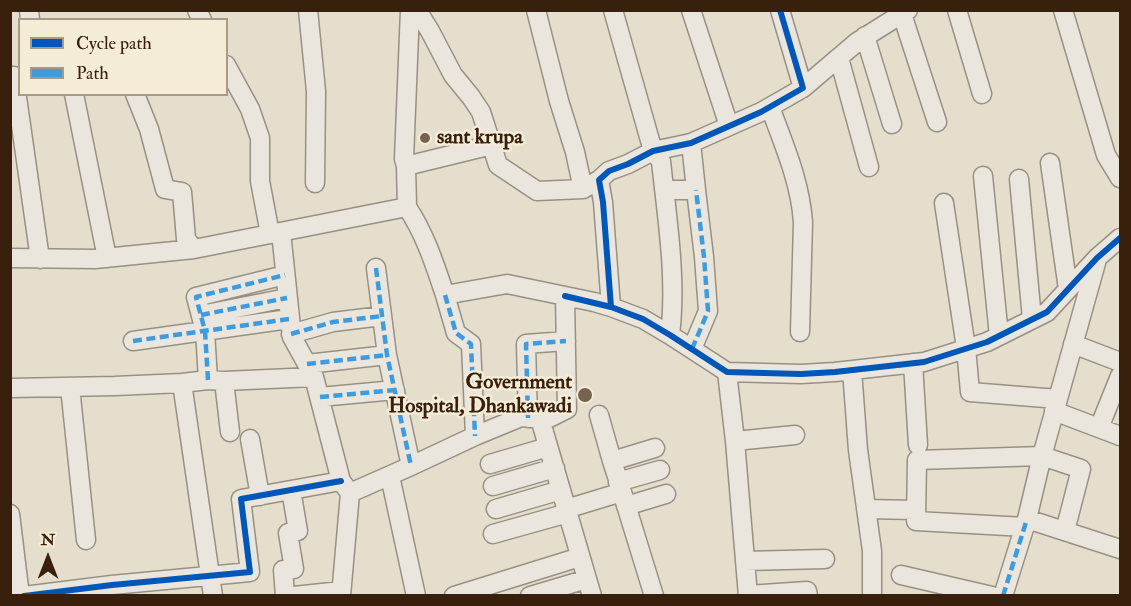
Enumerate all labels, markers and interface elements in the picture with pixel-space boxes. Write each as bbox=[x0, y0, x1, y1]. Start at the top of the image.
legend bbox=[18, 18, 228, 96]
text: Cycle path bbox=[76, 32, 152, 55]
text: Path bbox=[76, 62, 109, 85]
place label: sant krupa bbox=[437, 125, 523, 151]
marker: sant krupa bbox=[418, 131, 432, 145]
place label: Government Hospital, Dhankawadi bbox=[388, 370, 572, 420]
marker: Government Hospital, Dhankawadi bbox=[576, 386, 594, 404]
north arrow bbox=[18, 528, 78, 588]
text: N bbox=[41, 530, 55, 550]

